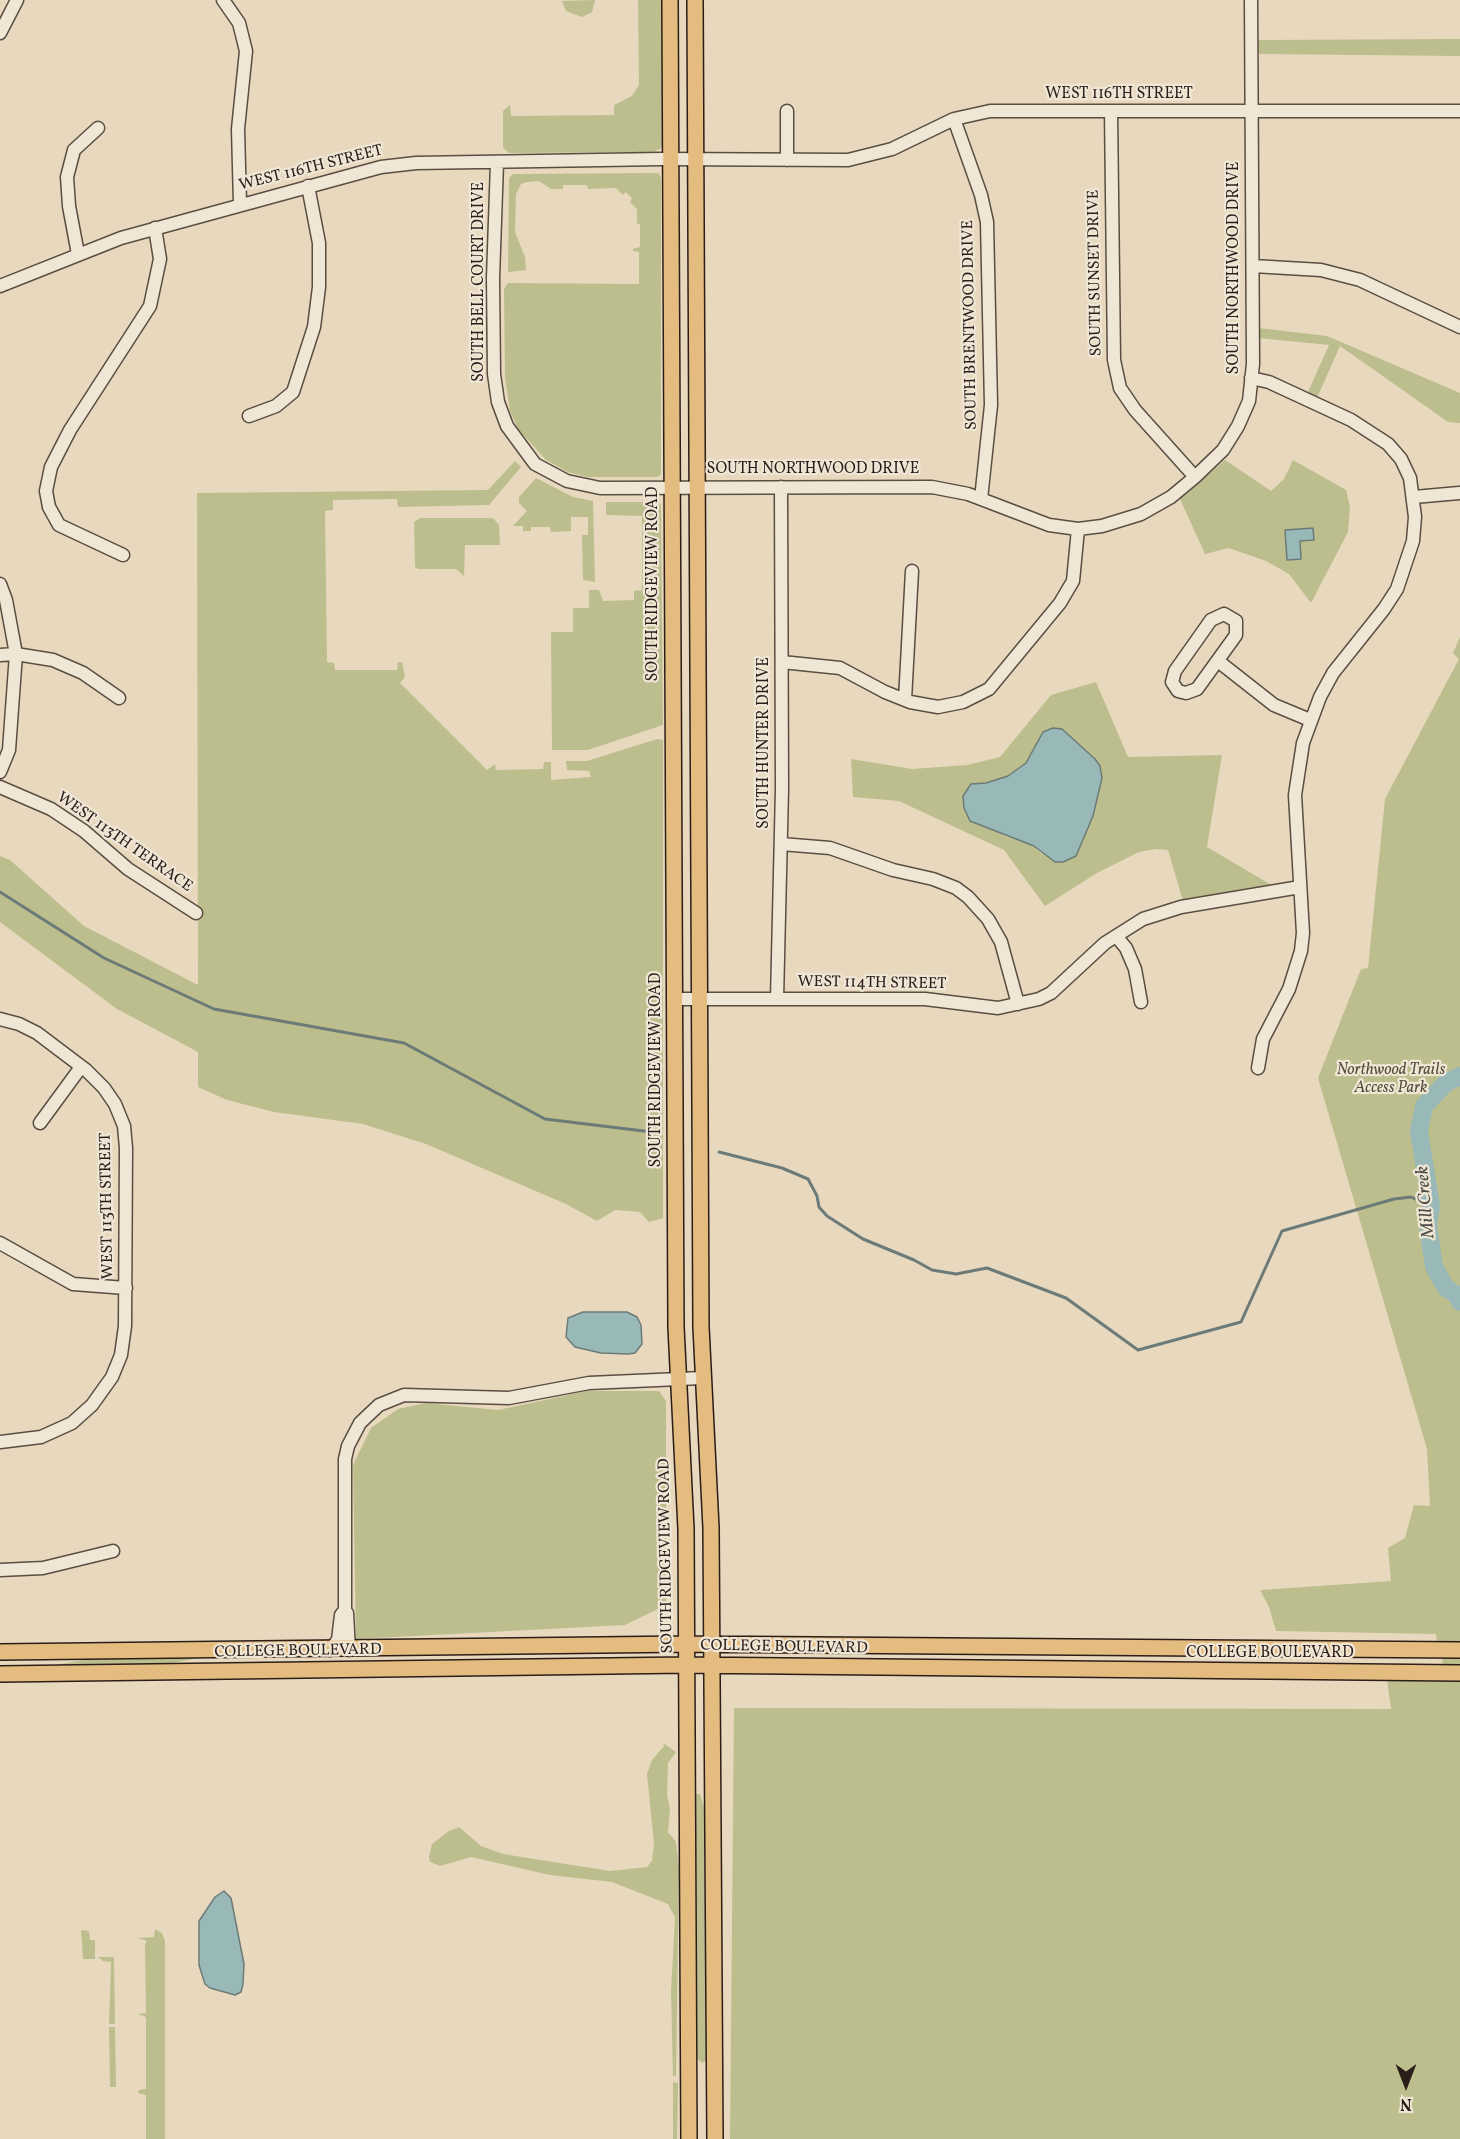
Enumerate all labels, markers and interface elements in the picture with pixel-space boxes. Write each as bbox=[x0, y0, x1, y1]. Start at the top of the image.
street label: WEST 116TH STREET bbox=[1045, 85, 1193, 105]
street label: WEST 116TH STREET bbox=[237, 142, 385, 196]
street label: SOUTH NORTHWOOD DRIVE bbox=[1225, 162, 1245, 374]
street label: SOUTH BELL COURT DRIVE bbox=[470, 182, 490, 382]
street label: SOUTH SUNSET DRIVE bbox=[1085, 190, 1107, 356]
street label: SOUTH BRENTWOOD DRIVE bbox=[960, 220, 982, 430]
street label: SOUTH NORTHWOOD DRIVE bbox=[707, 460, 919, 480]
street label: SOUTH RIDGEVIEW ROAD bbox=[644, 486, 664, 682]
street label: SOUTH HUNTER DRIVE bbox=[755, 657, 775, 829]
street label: WEST 113TH TERRACE bbox=[52, 789, 196, 897]
street label: SOUTH RIDGEVIEW ROAD bbox=[647, 972, 667, 1168]
street label: WEST 114TH STREET bbox=[797, 973, 947, 995]
park label: Northwood Trails Access Park bbox=[1337, 1061, 1445, 1099]
street label: WEST 113TH STREET bbox=[97, 1133, 119, 1279]
water label: Mill Creek bbox=[1413, 1165, 1441, 1239]
street label: SOUTH RIDGEVIEW ROAD bbox=[656, 1458, 678, 1654]
street label: COLLEGE BOULEVARD bbox=[700, 1637, 868, 1659]
street label: COLLEGE BOULEVARD bbox=[214, 1641, 382, 1663]
street label: COLLEGE BOULEVARD bbox=[1186, 1644, 1354, 1664]
north arrow bbox=[1376, 2055, 1436, 2115]
text: N bbox=[1400, 2092, 1412, 2114]

